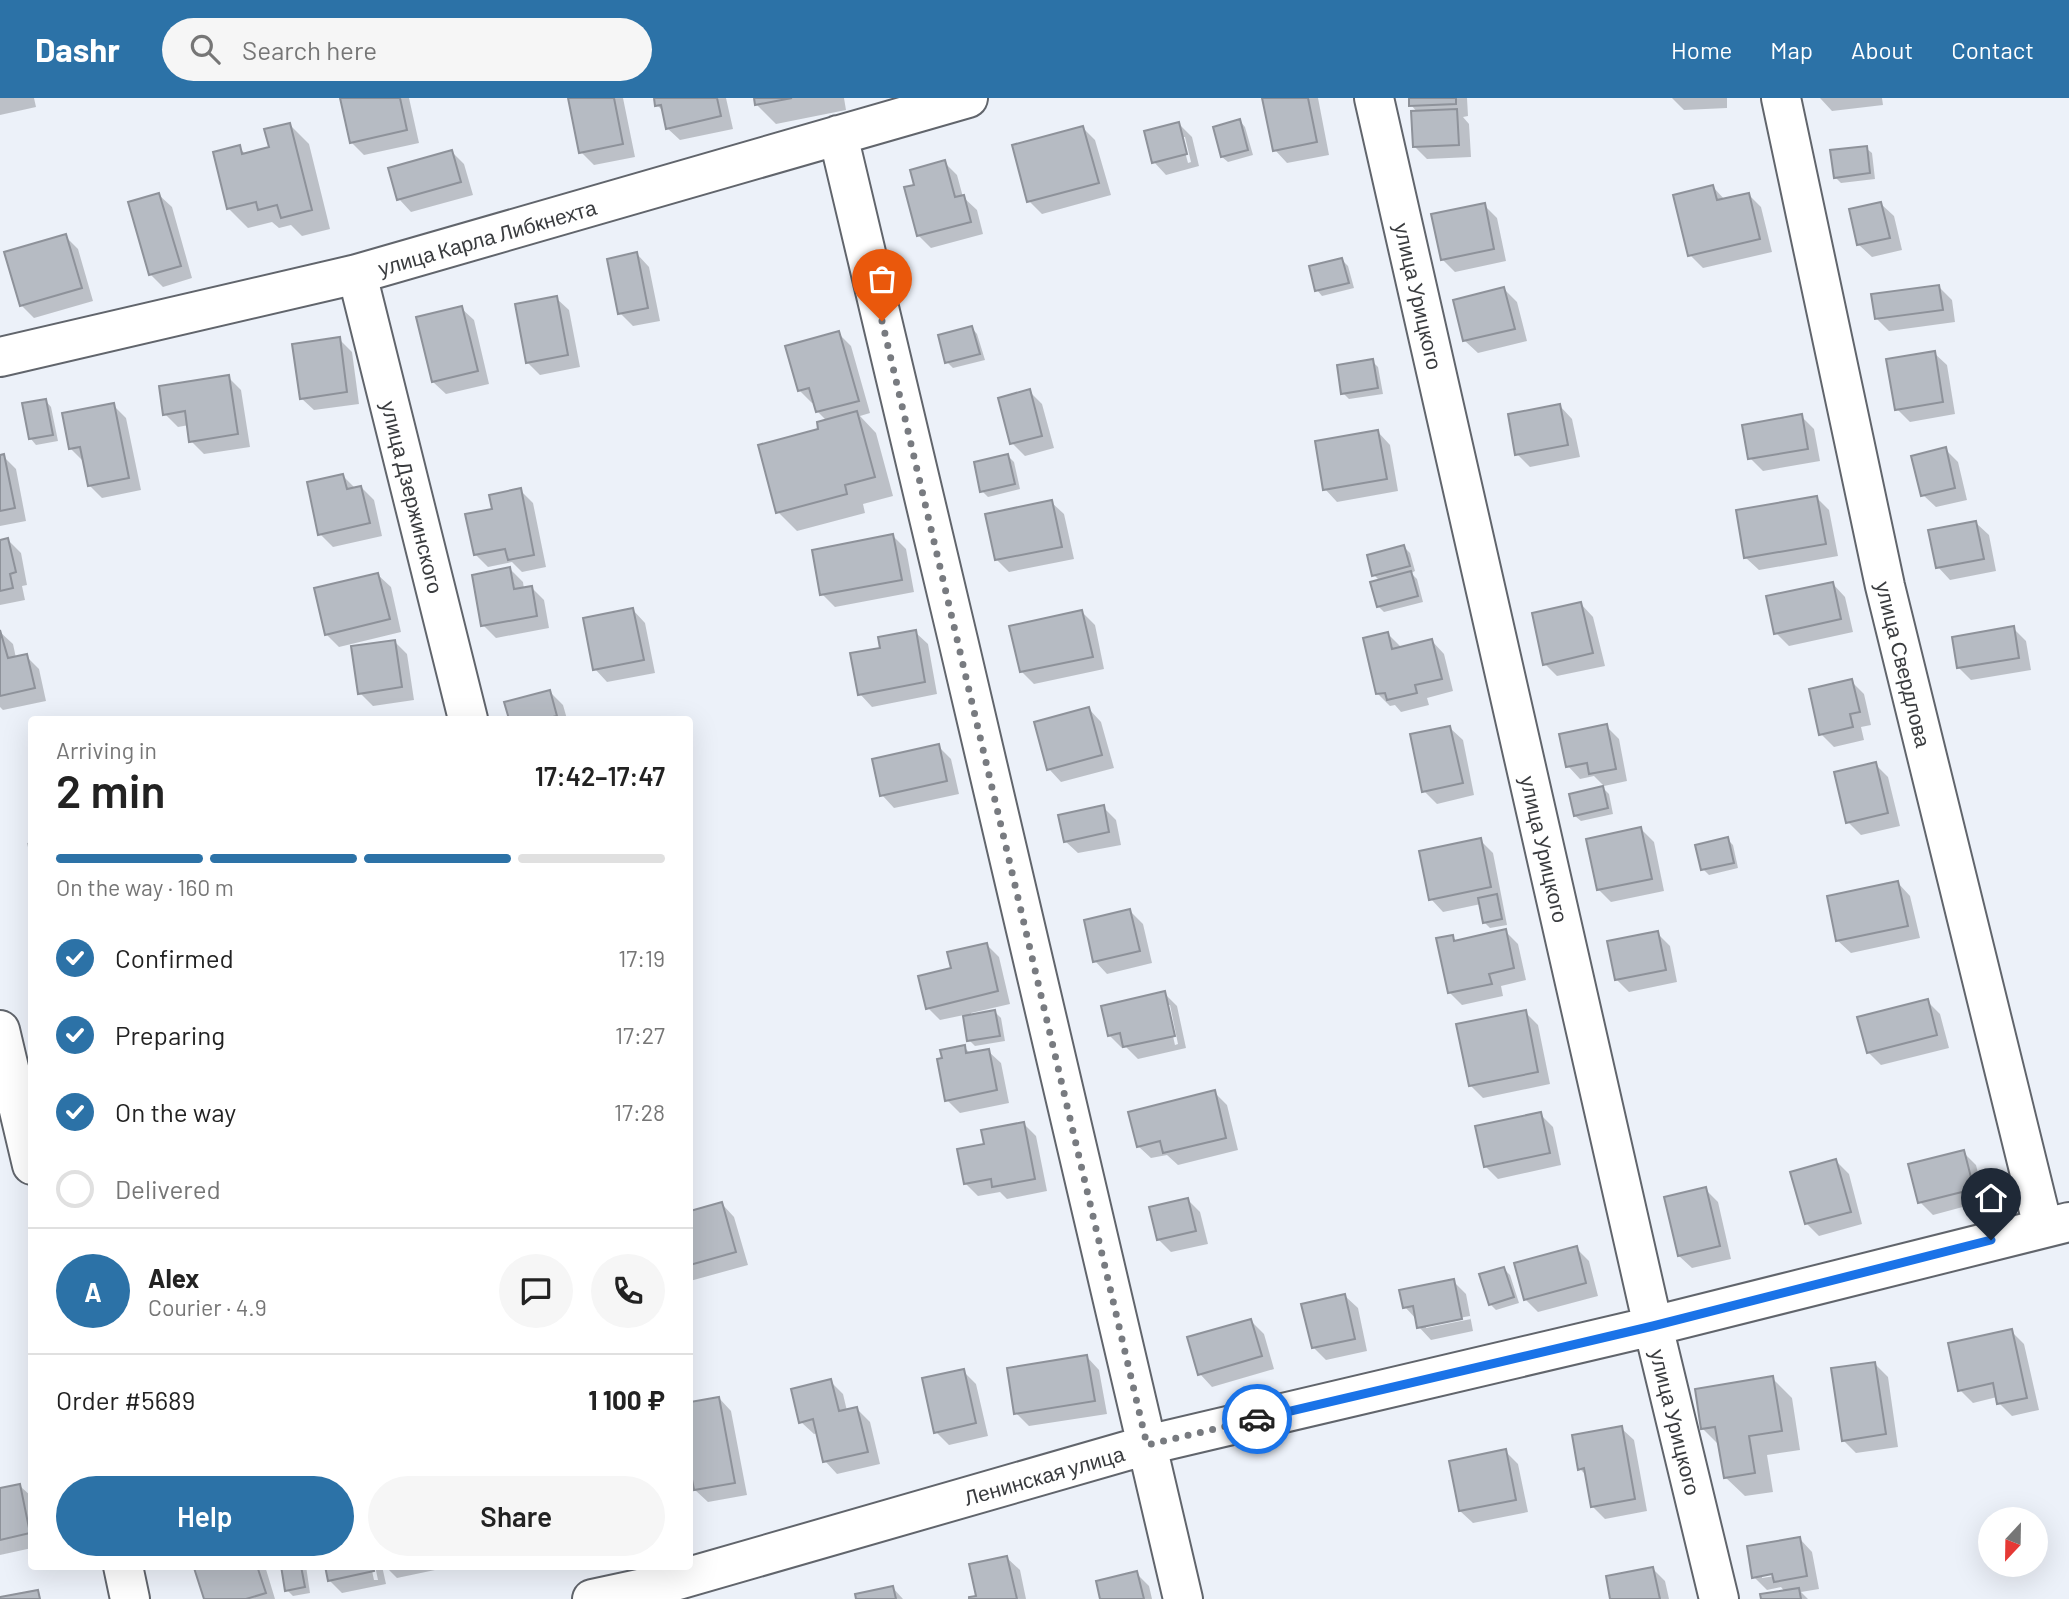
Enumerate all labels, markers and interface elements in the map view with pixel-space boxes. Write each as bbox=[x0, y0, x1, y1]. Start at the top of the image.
search box bbox=[162, 18, 652, 81]
text: Dashr bbox=[35, 29, 120, 69]
icon: search bbox=[186, 30, 224, 68]
text: Search here bbox=[242, 34, 377, 65]
text: Home bbox=[1671, 35, 1732, 64]
text: Map bbox=[1770, 35, 1813, 64]
text: About bbox=[1851, 35, 1913, 64]
text: Contact bbox=[1951, 35, 2034, 64]
street label: улица Карла Либкнехта bbox=[375, 194, 599, 280]
street label: улица Урицкого bbox=[1390, 220, 1448, 372]
pin bbox=[852, 249, 912, 321]
icon: bag bbox=[863, 260, 901, 298]
street label: улица Дзержинского bbox=[377, 398, 449, 596]
street label: улица Свердлова bbox=[1871, 579, 1937, 750]
text: Arriving in bbox=[56, 736, 157, 764]
text: 17:42–17:47 bbox=[535, 760, 665, 791]
text: 2 min bbox=[56, 762, 165, 817]
street label: улица Урицкого bbox=[1516, 773, 1574, 925]
text: On the way · 160 m bbox=[56, 873, 234, 901]
icon: check bbox=[56, 939, 94, 977]
text: Confirmed bbox=[115, 942, 234, 973]
text: 17:19 bbox=[618, 944, 665, 972]
icon: check bbox=[56, 1016, 94, 1054]
text: Preparing bbox=[115, 1019, 225, 1050]
text: 17:27 bbox=[615, 1021, 665, 1049]
icon: check bbox=[56, 1093, 94, 1131]
text: On the way bbox=[115, 1096, 236, 1127]
text: 17:28 bbox=[614, 1098, 665, 1126]
pin bbox=[1961, 1168, 2021, 1240]
text: Delivered bbox=[115, 1173, 221, 1204]
icon: home bbox=[1972, 1179, 2010, 1217]
button: chat bbox=[499, 1254, 573, 1328]
button: phone bbox=[591, 1254, 665, 1328]
text: Alex bbox=[148, 1262, 199, 1293]
text: A bbox=[84, 1276, 102, 1307]
text: Courier · 4.9 bbox=[148, 1293, 267, 1321]
street label: улица Урицкого bbox=[1646, 1346, 1706, 1498]
text: Order #5689 bbox=[56, 1384, 195, 1415]
text: 1 100 ₽ bbox=[588, 1384, 665, 1415]
courier bbox=[1222, 1384, 1292, 1454]
icon: car bbox=[1238, 1400, 1276, 1438]
street label: Ленинская улица bbox=[961, 1440, 1127, 1510]
button: Help bbox=[56, 1476, 354, 1556]
button: Share bbox=[368, 1476, 665, 1556]
north arrow bbox=[1978, 1507, 2048, 1577]
map controls bbox=[1978, 1507, 2048, 1577]

